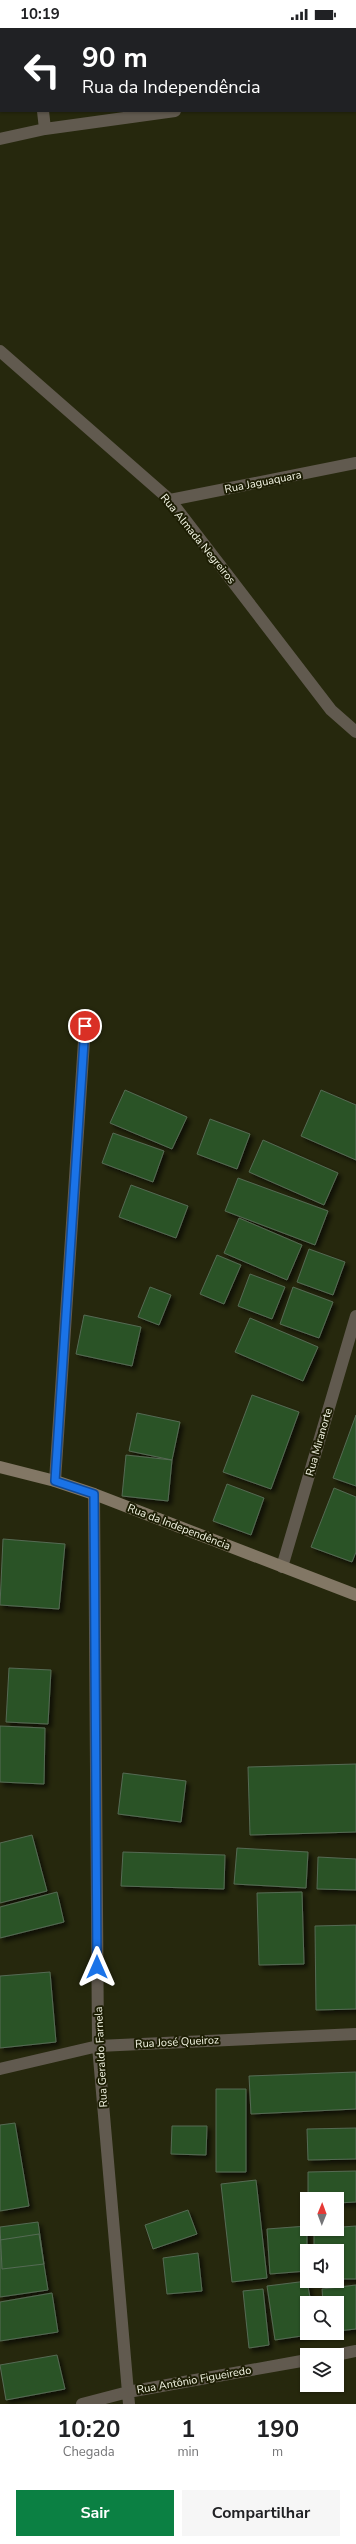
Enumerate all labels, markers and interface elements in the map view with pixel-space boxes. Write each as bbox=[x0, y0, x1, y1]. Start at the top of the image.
text: 10:19 bbox=[20, 4, 60, 24]
text: 90 m bbox=[82, 39, 148, 77]
icon: left bbox=[16, 44, 68, 96]
text: Rua da Independência bbox=[82, 75, 261, 99]
street label: Rua Jaguaquara bbox=[223, 467, 303, 497]
street label: Rua Almada Negreiros bbox=[157, 491, 239, 587]
pin bbox=[68, 1009, 102, 1043]
icon: arrive bbox=[74, 1015, 96, 1037]
street label: Rua Miranorte bbox=[302, 1406, 336, 1478]
street label: Rua da Independência bbox=[125, 1500, 233, 1554]
position arrow bbox=[76, 1946, 118, 1988]
street label: Rua Geraldo Farnela bbox=[91, 2006, 111, 2108]
street label: Rua José Queiroz bbox=[135, 2032, 219, 2052]
north arrow bbox=[300, 2192, 344, 2236]
map controls bbox=[300, 2192, 344, 2392]
button: sound bbox=[300, 2244, 344, 2288]
button: search bbox=[300, 2296, 344, 2340]
button: layers bbox=[300, 2348, 344, 2392]
street label: Rua Antônio Figueiredo bbox=[136, 2363, 252, 2397]
text: 10:20 bbox=[57, 2413, 120, 2445]
text: 1 bbox=[181, 2413, 195, 2445]
text: 190 bbox=[256, 2413, 299, 2445]
text: Chegada bbox=[63, 2443, 115, 2461]
text: min bbox=[177, 2443, 199, 2461]
text: m bbox=[272, 2443, 283, 2461]
button: Sair bbox=[16, 2490, 174, 2536]
button: Compartilhar bbox=[182, 2490, 340, 2536]

